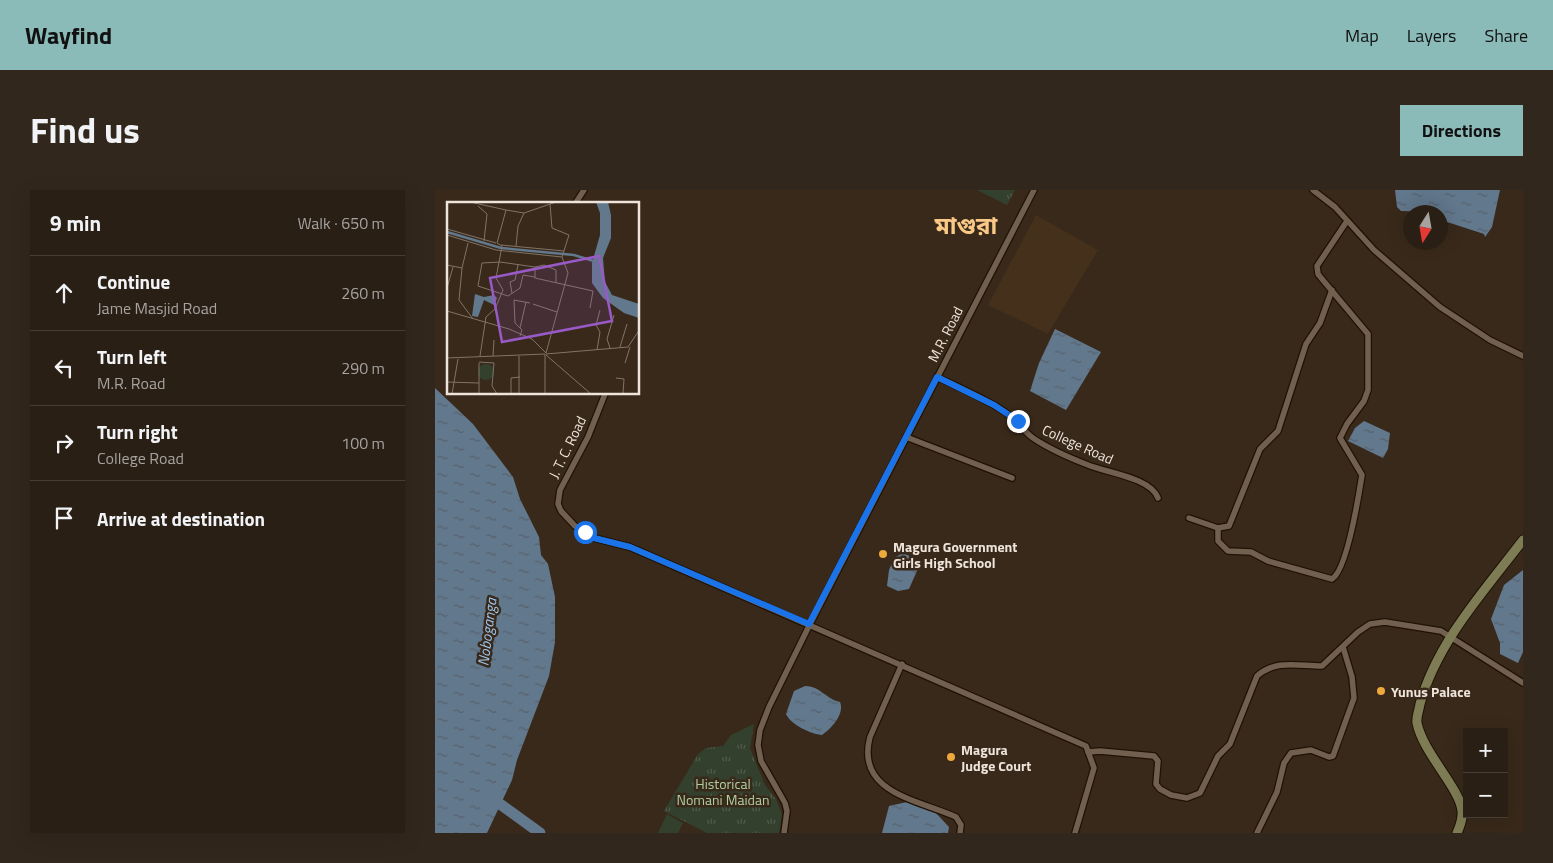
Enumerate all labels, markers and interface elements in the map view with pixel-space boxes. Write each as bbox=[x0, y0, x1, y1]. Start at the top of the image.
text: Wayfind bbox=[25, 17, 112, 53]
text: Map bbox=[1345, 22, 1379, 49]
text: Layers bbox=[1407, 22, 1456, 49]
text: Share bbox=[1484, 22, 1528, 49]
text: Find us bbox=[30, 103, 140, 157]
button: Directions bbox=[1400, 105, 1523, 156]
inset map bbox=[447, 202, 640, 395]
north arrow bbox=[1403, 205, 1448, 250]
text: 9 min bbox=[50, 207, 101, 239]
district label: মাগুরা bbox=[934, 207, 998, 243]
text: Walk · 650 m bbox=[297, 211, 385, 235]
text: Continue bbox=[97, 267, 170, 296]
icon: ahead bbox=[50, 279, 78, 307]
text: 260 m bbox=[341, 281, 385, 305]
text: Jame Masjid Road bbox=[97, 296, 217, 320]
street label: M.R. Road bbox=[922, 303, 968, 365]
text: Turn left bbox=[97, 342, 167, 371]
icon: left bbox=[50, 354, 78, 382]
text: 290 m bbox=[341, 356, 385, 380]
text: M.R. Road bbox=[97, 371, 165, 395]
route end bbox=[1007, 410, 1030, 433]
street label: J. T. C. Road bbox=[543, 412, 591, 482]
text: Turn right bbox=[97, 417, 178, 446]
street label: College Road bbox=[1039, 419, 1117, 469]
icon: right bbox=[50, 429, 78, 457]
text: 100 m bbox=[341, 431, 385, 455]
text: College Road bbox=[97, 446, 184, 470]
icon: arrive bbox=[50, 504, 78, 532]
text: Arrive at destination bbox=[97, 504, 265, 533]
route start bbox=[574, 521, 597, 544]
place label: Magura Government Girls High School bbox=[893, 536, 1017, 573]
marker: Magura Government Girls High School bbox=[877, 548, 889, 560]
water label: Noboganga bbox=[471, 595, 503, 667]
place label: Yunus Palace bbox=[1391, 681, 1471, 702]
marker: Yunus Palace bbox=[1375, 685, 1387, 697]
map controls bbox=[1463, 728, 1508, 818]
button: + bbox=[1463, 728, 1508, 773]
place label: Magura Judge Court bbox=[961, 739, 1031, 776]
marker: Magura Judge Court bbox=[945, 751, 957, 763]
park label: Historical Nomani Maidan bbox=[677, 773, 769, 810]
button: − bbox=[1463, 773, 1508, 818]

